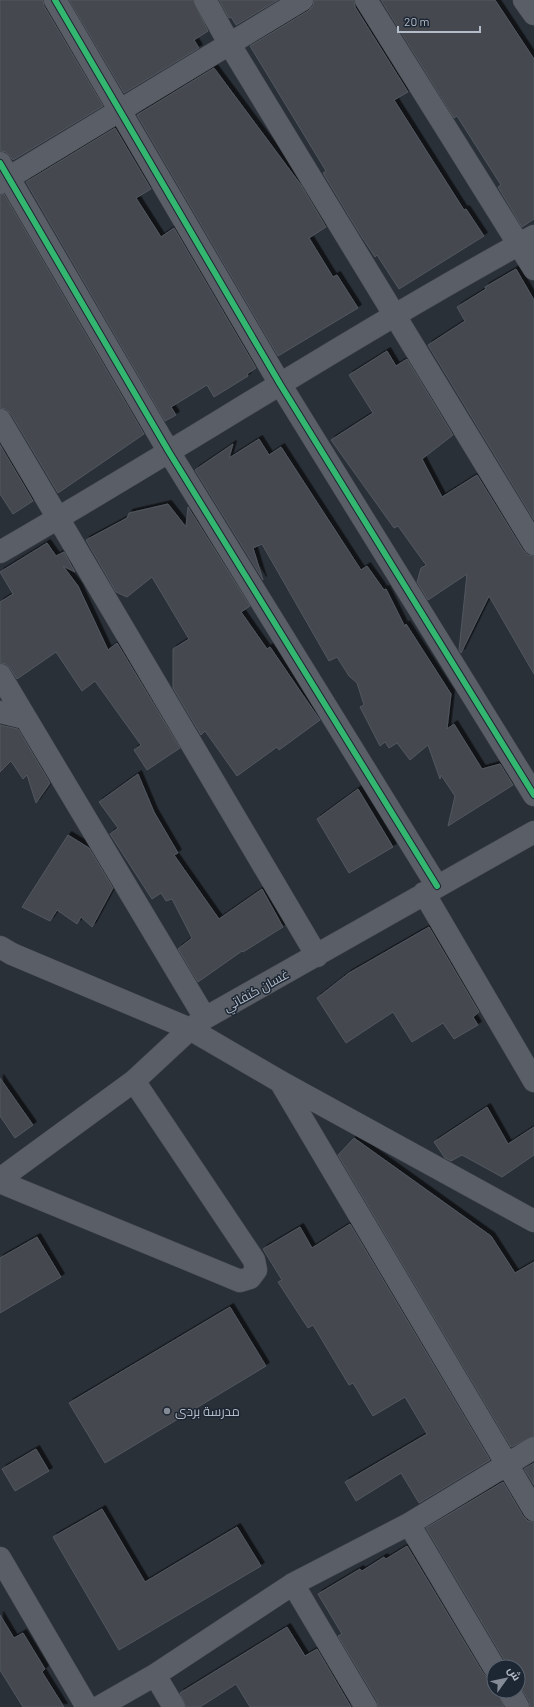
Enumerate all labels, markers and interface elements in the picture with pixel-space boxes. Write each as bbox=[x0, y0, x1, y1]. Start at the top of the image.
scale bar bbox=[398, 8, 480, 34]
text: 20 m bbox=[404, 14, 430, 28]
street label: غسان كنفاتي bbox=[220, 965, 293, 1017]
place label: مدرسة بردى bbox=[175, 1403, 240, 1419]
marker: مدرسة بردى bbox=[162, 1406, 172, 1416]
north arrow bbox=[486, 1659, 526, 1699]
text: ش bbox=[505, 1664, 524, 1683]

